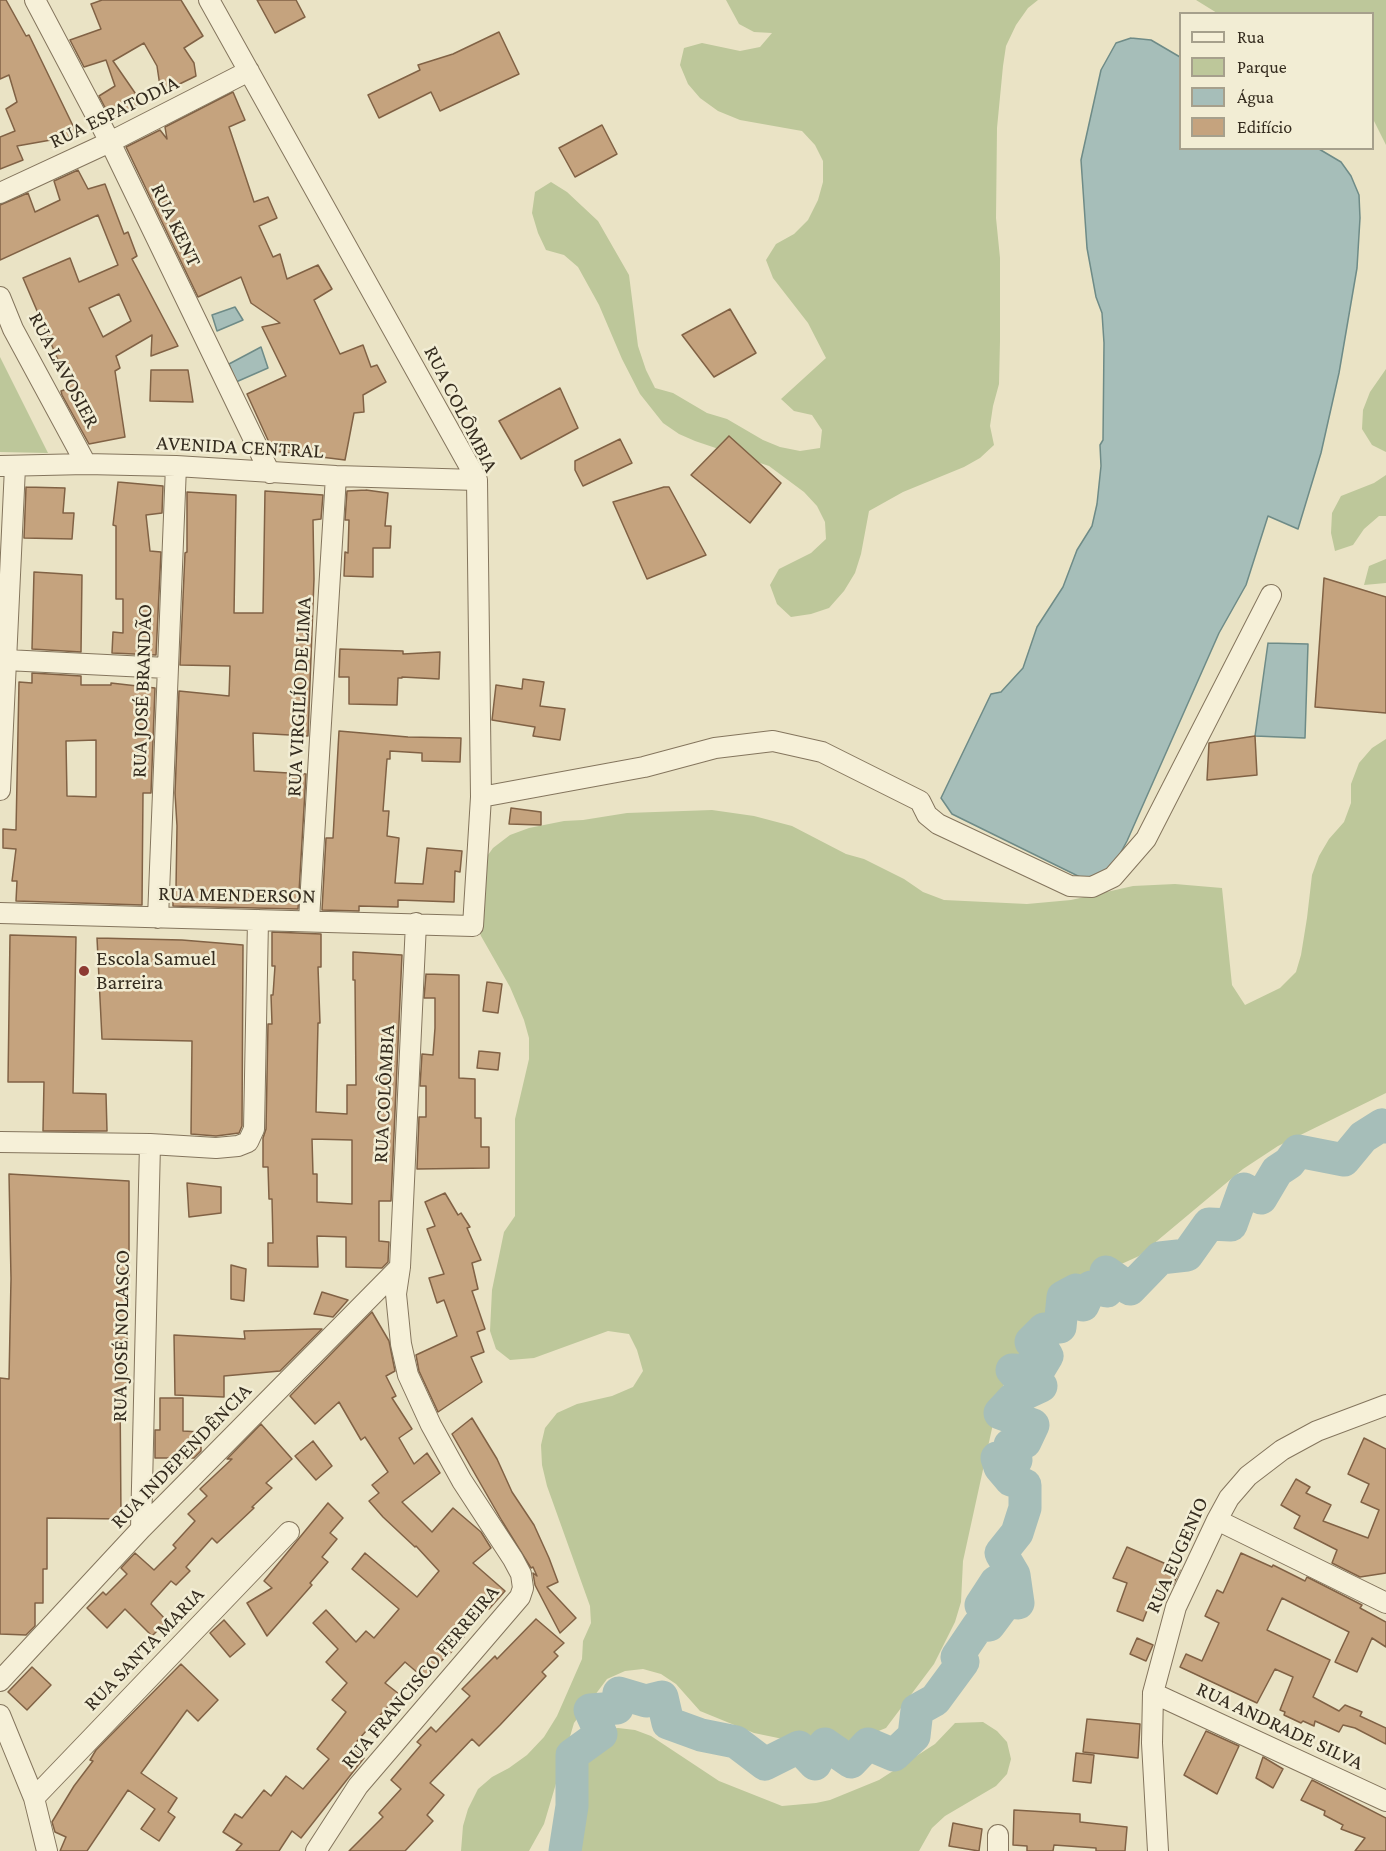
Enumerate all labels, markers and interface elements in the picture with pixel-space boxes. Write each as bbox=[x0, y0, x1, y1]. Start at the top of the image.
legend bbox=[1179, 12, 1374, 150]
text: Rua bbox=[1237, 27, 1265, 47]
text: Parque bbox=[1237, 57, 1287, 77]
street label: RUA ESPATODIA bbox=[45, 70, 183, 154]
text: Água bbox=[1237, 87, 1274, 107]
text: Edifício bbox=[1237, 117, 1292, 137]
street label: RUA KENT bbox=[145, 179, 207, 271]
street label: RUA LAVOSIER bbox=[23, 308, 105, 432]
street label: RUA COLÔMBIA bbox=[418, 342, 504, 476]
street label: AVENIDA CENTRAL bbox=[156, 430, 324, 464]
street label: RUA VIRGILÍO DE LIMA bbox=[281, 596, 317, 798]
street label: RUA JOSÉ BRANDÃO bbox=[126, 604, 158, 778]
street label: RUA MENDERSON bbox=[158, 881, 316, 909]
place label: Escola Samuel Barreira bbox=[96, 946, 216, 996]
marker: Escola Samuel Barreira bbox=[77, 964, 91, 978]
street label: RUA COLÔMBIA bbox=[368, 1024, 400, 1164]
street label: RUA JOSÉ NOLASCO bbox=[107, 1250, 135, 1422]
street label: RUA INDEPENDÊNCIA bbox=[105, 1378, 257, 1534]
street label: RUA EUGENIO bbox=[1140, 1493, 1214, 1617]
street label: RUA FRANCISCO FERREIRA bbox=[336, 1580, 504, 1774]
street label: RUA SANTA MARIA bbox=[79, 1582, 209, 1716]
street label: RUA ANDRADE SILVA bbox=[1193, 1676, 1367, 1776]

